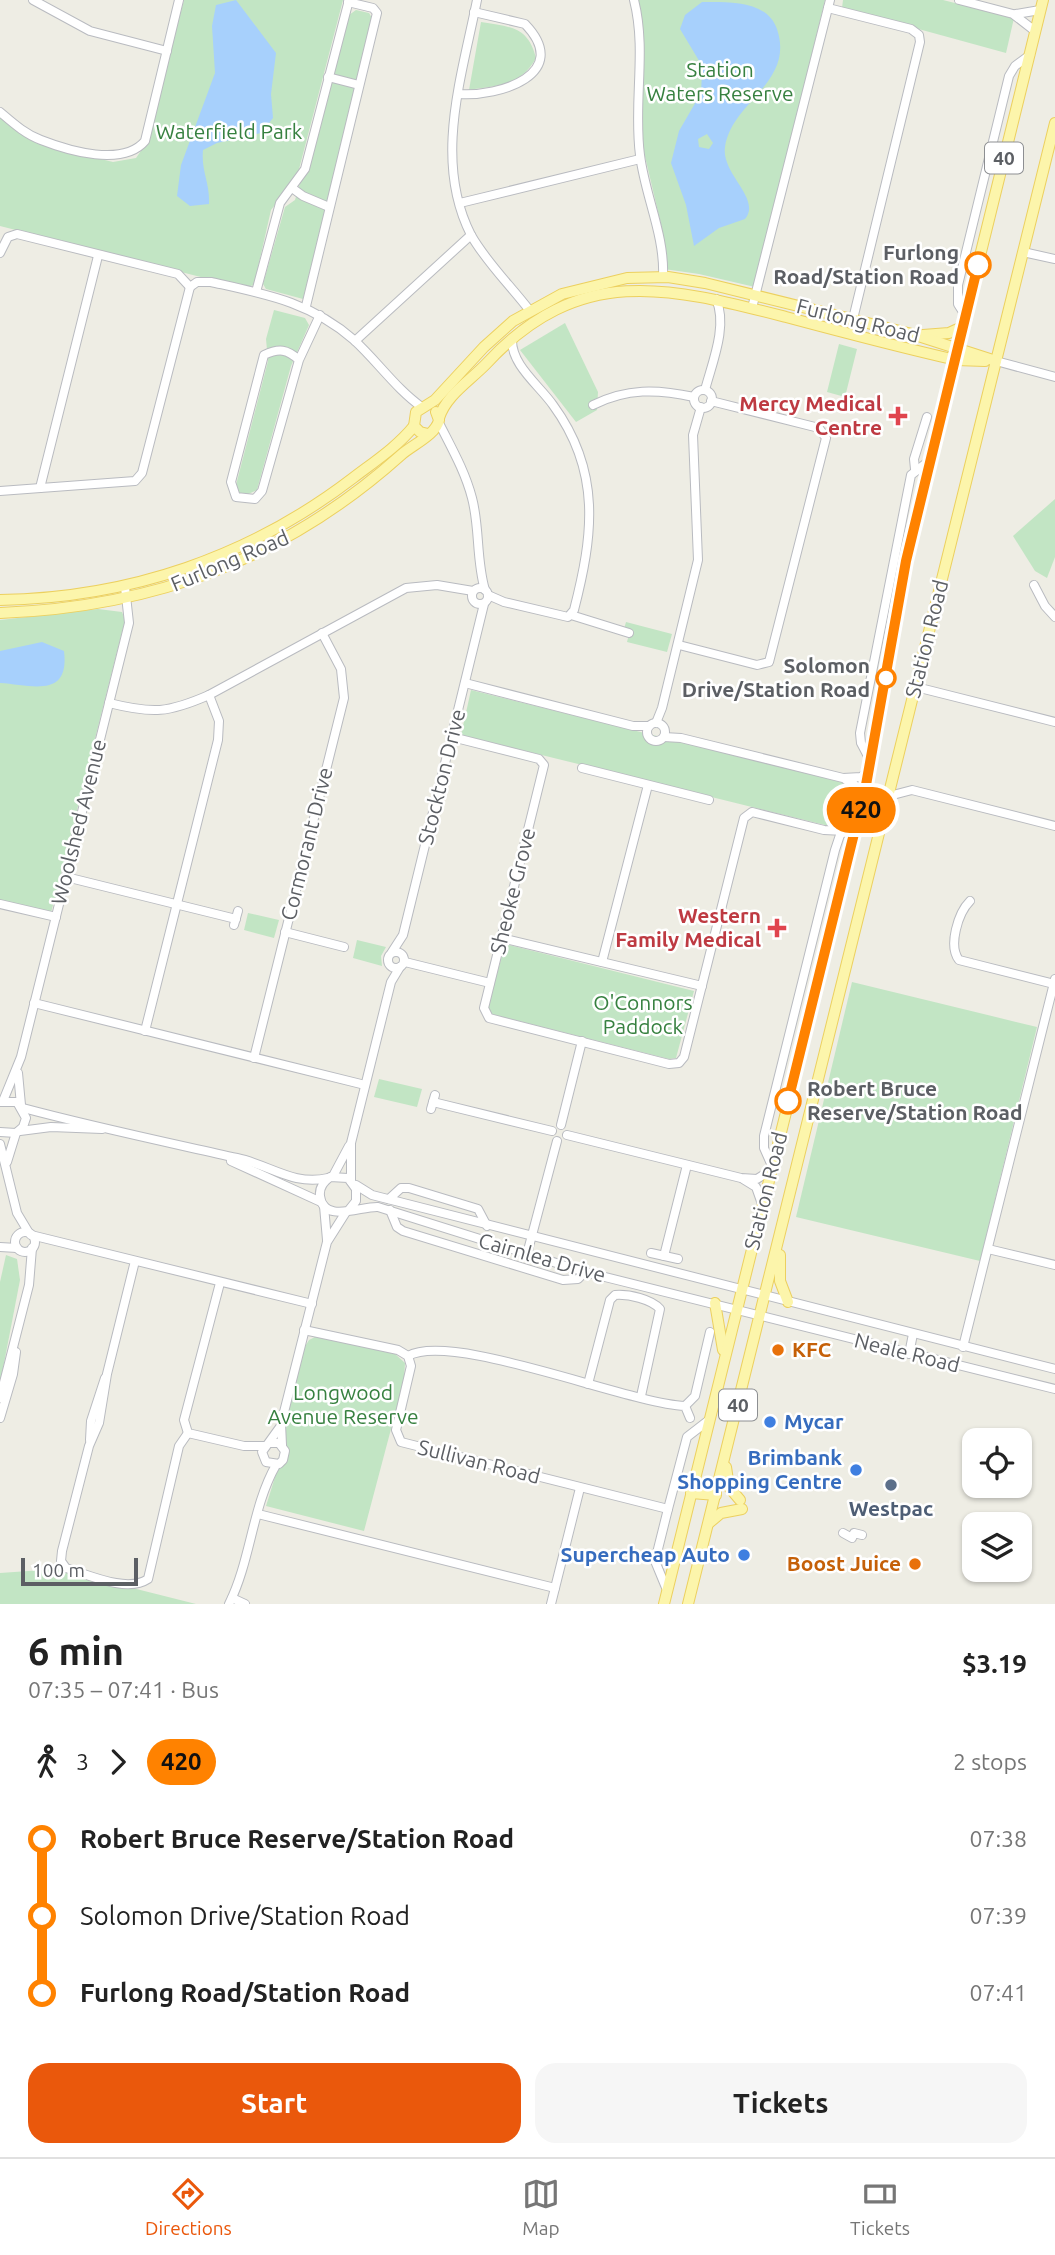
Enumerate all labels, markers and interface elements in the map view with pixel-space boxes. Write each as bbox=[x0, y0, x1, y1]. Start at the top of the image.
park label: Station Waters Reserve bbox=[646, 57, 794, 105]
park label: Waterfield Park bbox=[156, 119, 303, 143]
road number: 40 bbox=[985, 142, 1023, 174]
place label: Furlong Road/Station Road bbox=[773, 240, 959, 288]
marker: Furlong Road/Station Road bbox=[965, 252, 991, 278]
street label: Furlong Road bbox=[794, 293, 922, 347]
place label: Mercy Medical Centre bbox=[739, 391, 882, 439]
marker: Mercy Medical Centre bbox=[888, 406, 908, 426]
street label: Furlong Road bbox=[167, 524, 292, 596]
street label: Station Road bbox=[900, 577, 952, 700]
place label: Solomon Drive/Station Road bbox=[682, 653, 870, 701]
marker: Solomon Drive/Station Road bbox=[876, 668, 896, 688]
street label: Stockton Drive bbox=[413, 707, 469, 847]
street label: Woolshed Avenue bbox=[46, 737, 110, 907]
street label: Cormorant Drive bbox=[275, 765, 337, 923]
line badge: 420 bbox=[821, 787, 901, 833]
text: 420 bbox=[841, 796, 881, 823]
street label: Sheoke Grove bbox=[485, 825, 539, 956]
place label: Western Family Medical bbox=[615, 903, 761, 951]
marker: Western Family Medical bbox=[767, 918, 787, 938]
park label: O'Connors Paddock bbox=[593, 990, 693, 1038]
place label: Robert Bruce Reserve/Station Road bbox=[807, 1076, 1022, 1124]
marker: Robert Bruce Reserve/Station Road bbox=[775, 1088, 801, 1114]
street label: Station Road bbox=[739, 1129, 791, 1252]
street label: Cairnlea Drive bbox=[476, 1227, 609, 1287]
street label: Neale Road bbox=[852, 1327, 962, 1377]
place label: KFC bbox=[792, 1337, 831, 1361]
marker: KFC bbox=[770, 1342, 786, 1358]
park label: Longwood Avenue Reserve bbox=[267, 1380, 419, 1428]
road number: 40 bbox=[719, 1390, 757, 1420]
place label: Mycar bbox=[784, 1409, 844, 1433]
marker: Mycar bbox=[762, 1414, 778, 1430]
map controls bbox=[962, 1428, 1032, 1582]
button: locate bbox=[962, 1428, 1032, 1498]
street label: Sullivan Road bbox=[416, 1434, 543, 1488]
place label: Brimbank Shopping Centre bbox=[677, 1445, 842, 1493]
marker: Brimbank Shopping Centre bbox=[848, 1462, 864, 1478]
marker: Westpac bbox=[883, 1477, 899, 1493]
place label: Westpac bbox=[849, 1496, 933, 1520]
button: layers bbox=[962, 1512, 1032, 1582]
place label: Supercheap Auto bbox=[561, 1542, 730, 1566]
marker: Supercheap Auto bbox=[736, 1547, 752, 1563]
place label: Boost Juice bbox=[787, 1551, 901, 1575]
scale bar bbox=[21, 1555, 138, 1587]
marker: Boost Juice bbox=[907, 1556, 923, 1572]
text: 100 m bbox=[32, 1559, 85, 1581]
text: 6 min bbox=[28, 1630, 124, 1672]
text: $3.19 bbox=[962, 1649, 1027, 1678]
text: 07:35 – 07:41 · Bus bbox=[28, 1677, 219, 1702]
icon: walk bbox=[28, 1743, 66, 1781]
icon: forward bbox=[99, 1743, 137, 1781]
text: 420 bbox=[161, 1748, 202, 1775]
text: 3 bbox=[76, 1749, 89, 1774]
text: 2 stops bbox=[953, 1749, 1027, 1774]
text: Robert Bruce Reserve/Station Road bbox=[80, 1824, 514, 1853]
text: 07:38 bbox=[969, 1826, 1027, 1851]
text: Solomon Drive/Station Road bbox=[80, 1901, 410, 1930]
text: 07:39 bbox=[969, 1903, 1027, 1928]
text: Furlong Road/Station Road bbox=[80, 1978, 410, 2007]
text: 07:41 bbox=[969, 1980, 1027, 2005]
button: Start bbox=[28, 2063, 521, 2143]
button: Tickets bbox=[535, 2063, 1027, 2143]
tab: Directions bbox=[145, 2175, 232, 2239]
tab: Map bbox=[522, 2175, 560, 2239]
tab: Tickets bbox=[850, 2175, 910, 2239]

